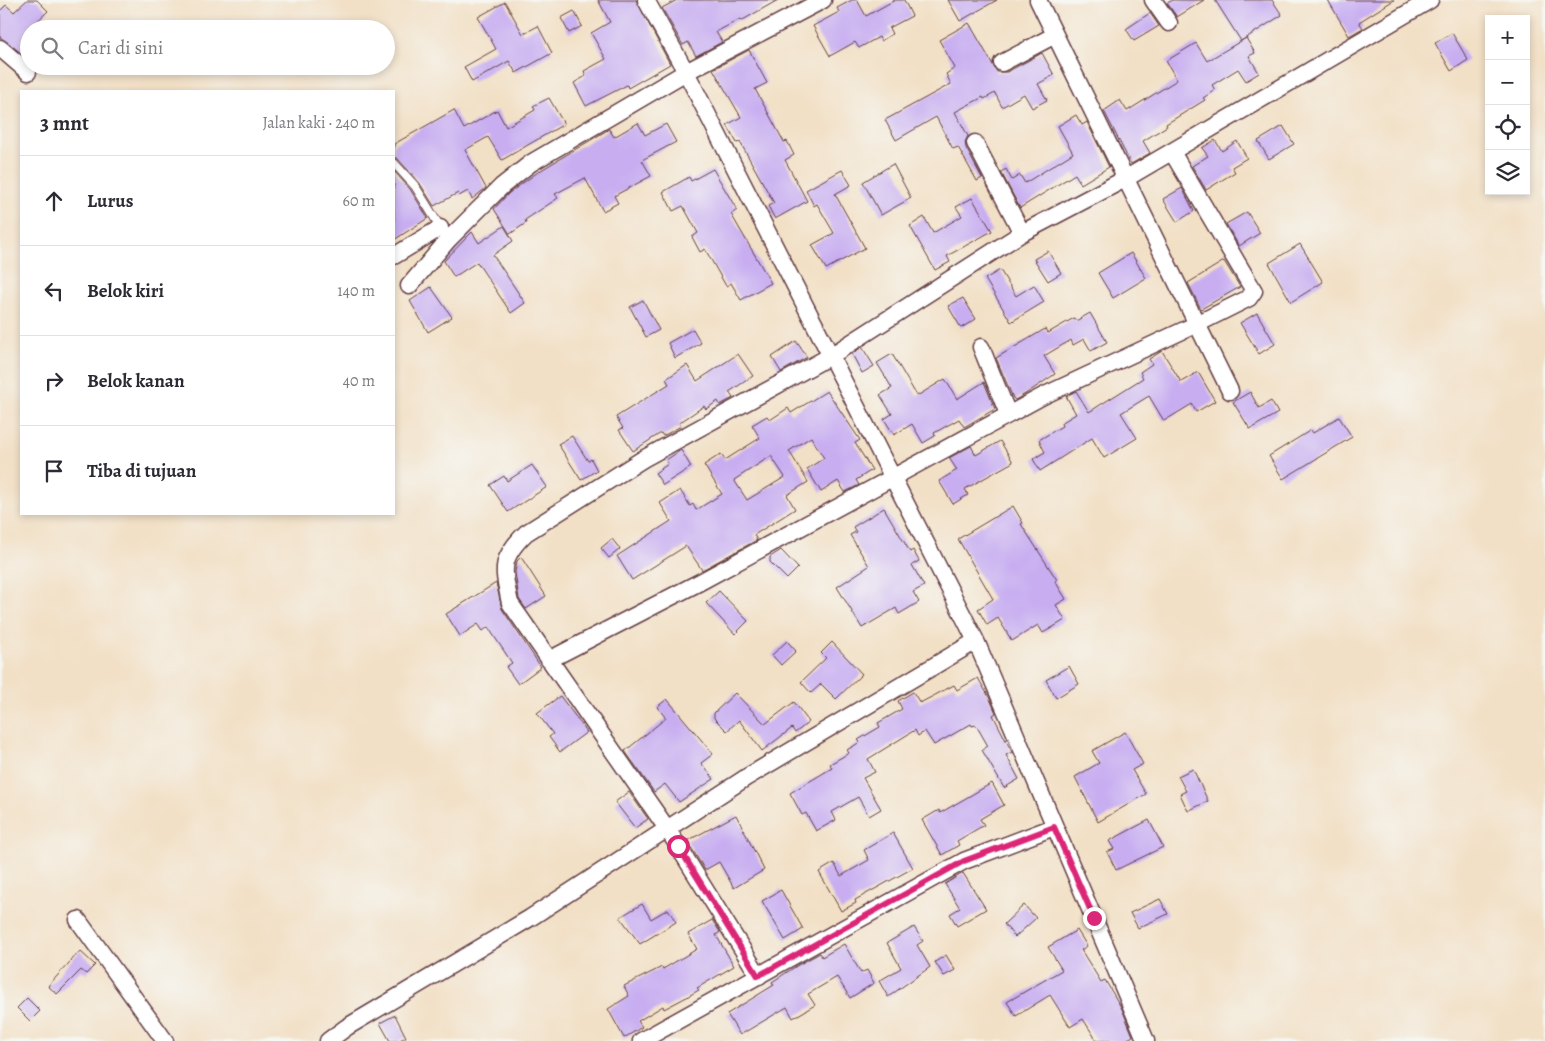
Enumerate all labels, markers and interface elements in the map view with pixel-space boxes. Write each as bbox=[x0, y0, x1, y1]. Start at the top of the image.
map controls bbox=[1485, 15, 1530, 195]
button: + bbox=[1485, 15, 1530, 60]
search box bbox=[20, 20, 395, 75]
icon: search bbox=[38, 34, 66, 62]
text: Cari di sini bbox=[78, 35, 163, 61]
button: − bbox=[1485, 60, 1530, 105]
button: locate bbox=[1485, 105, 1530, 150]
text: 3 mnt bbox=[40, 109, 89, 137]
text: Jalan kaki · 240 m bbox=[263, 112, 375, 134]
button: layers bbox=[1485, 150, 1530, 195]
icon: ahead bbox=[40, 187, 68, 215]
text: Lurus bbox=[87, 188, 133, 214]
text: 60 m bbox=[343, 190, 375, 212]
icon: left bbox=[40, 277, 68, 305]
text: Belok kiri bbox=[87, 278, 164, 304]
text: 140 m bbox=[337, 280, 375, 302]
icon: right bbox=[40, 367, 68, 395]
text: Belok kanan bbox=[87, 368, 185, 394]
text: 40 m bbox=[343, 370, 375, 392]
icon: arrive bbox=[40, 457, 68, 485]
text: Tiba di tujuan bbox=[87, 458, 196, 484]
route start bbox=[667, 835, 690, 858]
route end bbox=[1083, 907, 1106, 930]

